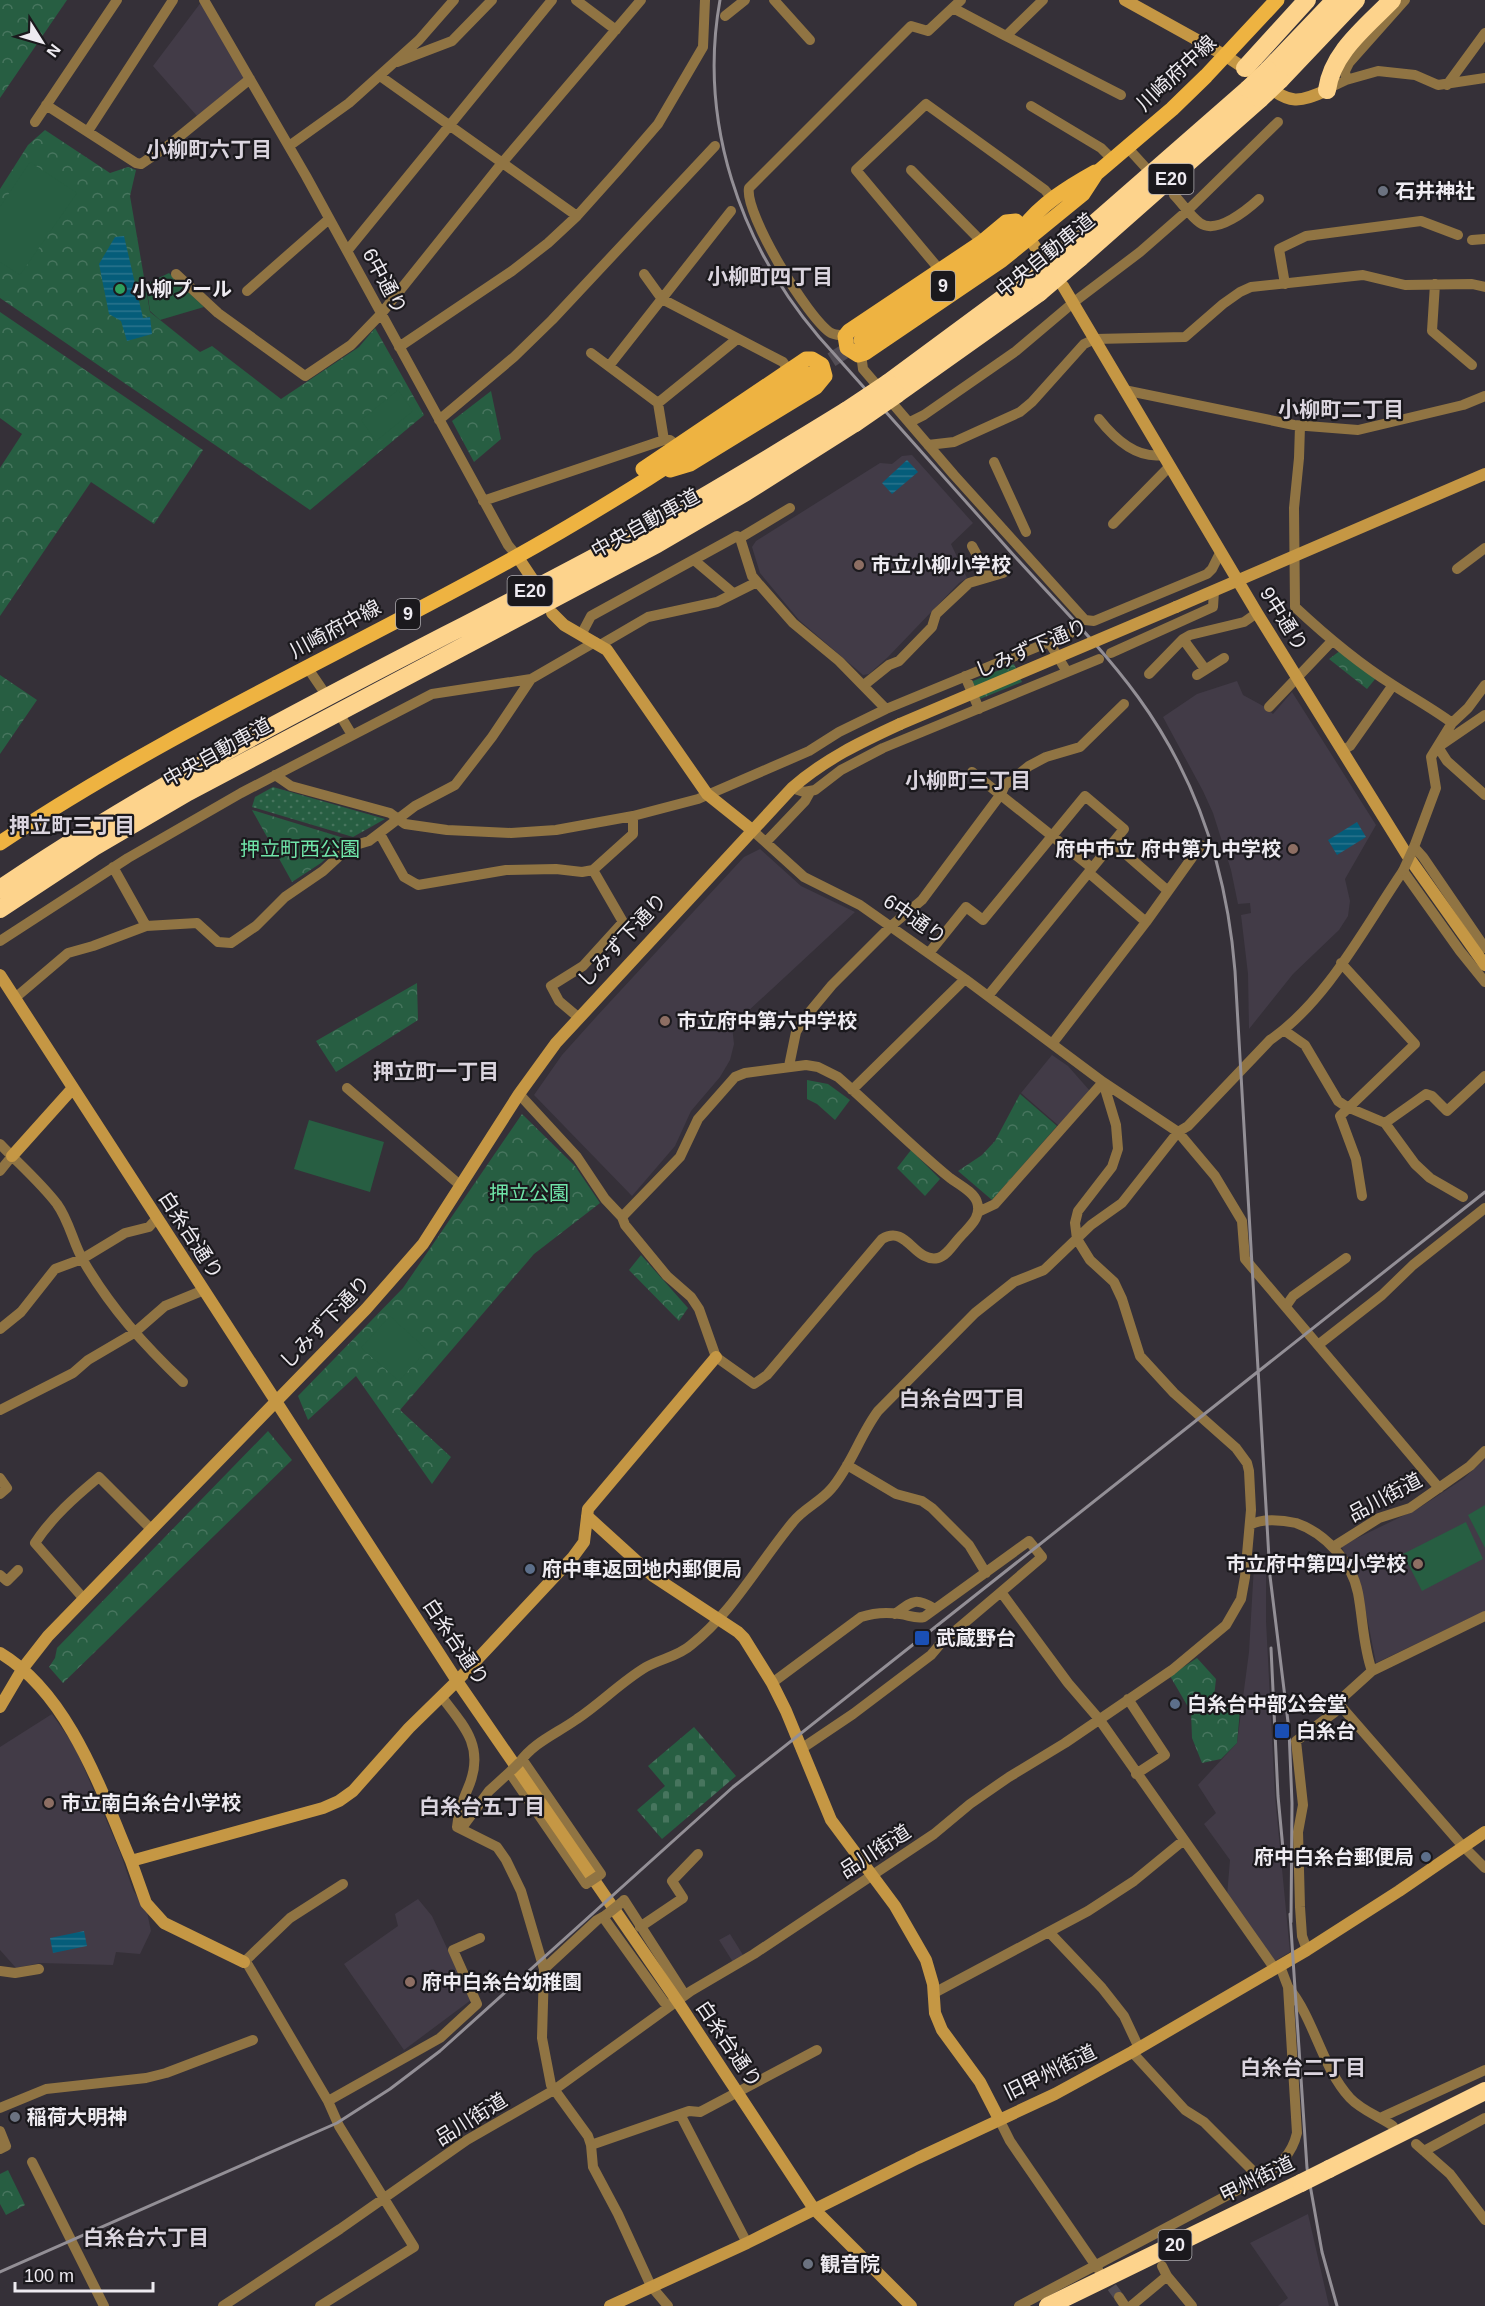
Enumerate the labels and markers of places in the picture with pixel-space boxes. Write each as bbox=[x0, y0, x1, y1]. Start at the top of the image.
place label: 石井神社 bbox=[1395, 180, 1475, 202]
marker: 石井神社 bbox=[1376, 184, 1390, 198]
place label: 小柳プール bbox=[132, 278, 232, 300]
marker: 小柳プール bbox=[113, 282, 127, 296]
place label: 市立小柳小学校 bbox=[871, 554, 1011, 576]
marker: 市立小柳小学校 bbox=[852, 558, 866, 572]
place label: 府中市立 府中第九中学校 bbox=[1055, 838, 1281, 860]
marker: 府中市立 府中第九中学校 bbox=[1286, 842, 1300, 856]
place label: 市立府中第六中学校 bbox=[677, 1010, 857, 1032]
marker: 市立府中第六中学校 bbox=[658, 1014, 672, 1028]
place label: 市立府中第四小学校 bbox=[1226, 1553, 1406, 1575]
marker: 市立府中第四小学校 bbox=[1411, 1557, 1425, 1571]
place label: 府中車返団地内郵便局 bbox=[542, 1558, 742, 1580]
marker: 府中車返団地内郵便局 bbox=[523, 1562, 537, 1576]
place label: 武蔵野台 bbox=[936, 1627, 1016, 1649]
marker: 武蔵野台 bbox=[913, 1629, 931, 1647]
place label: 白糸台中部公会堂 bbox=[1187, 1693, 1347, 1715]
marker: 白糸台中部公会堂 bbox=[1168, 1697, 1182, 1711]
place label: 白糸台 bbox=[1296, 1720, 1356, 1742]
marker: 白糸台 bbox=[1273, 1722, 1291, 1740]
place label: 市立南白糸台小学校 bbox=[61, 1792, 241, 1814]
marker: 市立南白糸台小学校 bbox=[42, 1796, 56, 1810]
place label: 府中白糸台郵便局 bbox=[1254, 1846, 1414, 1868]
marker: 府中白糸台郵便局 bbox=[1419, 1850, 1433, 1864]
place label: 府中白糸台幼稚園 bbox=[422, 1971, 582, 1993]
marker: 府中白糸台幼稚園 bbox=[403, 1975, 417, 1989]
place label: 稲荷大明神 bbox=[27, 2106, 127, 2128]
marker: 稲荷大明神 bbox=[8, 2110, 22, 2124]
place label: 観音院 bbox=[820, 2253, 880, 2275]
marker: 観音院 bbox=[801, 2257, 815, 2271]

